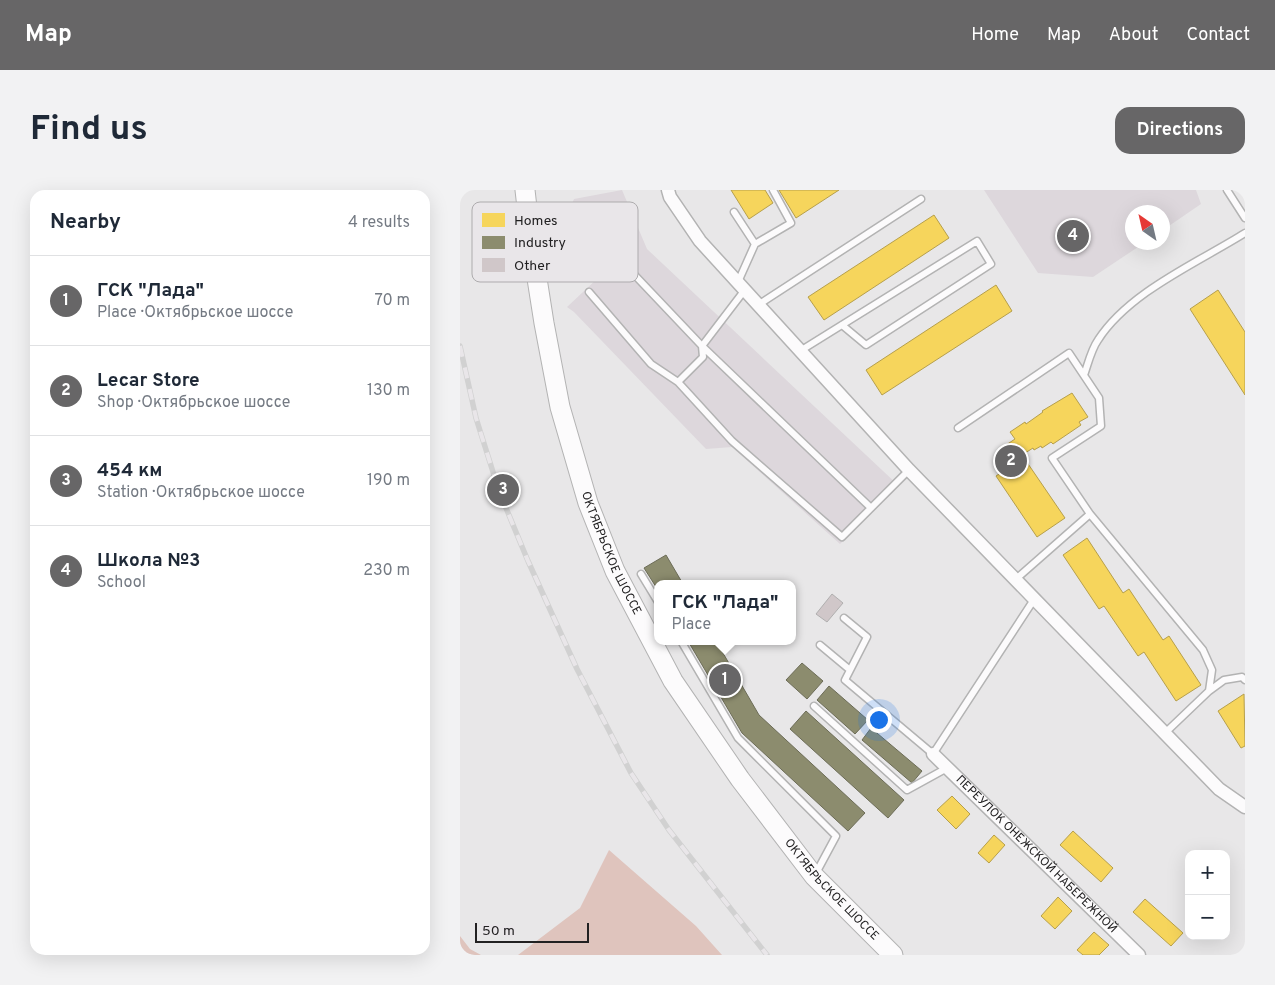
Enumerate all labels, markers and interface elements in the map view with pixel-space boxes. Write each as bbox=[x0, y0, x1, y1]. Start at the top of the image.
text: Map bbox=[25, 20, 72, 50]
text: Home bbox=[971, 24, 1019, 47]
text: Map bbox=[1047, 24, 1081, 47]
text: About bbox=[1109, 24, 1158, 47]
text: Contact bbox=[1186, 24, 1250, 47]
button: Directions bbox=[1115, 107, 1245, 154]
text: Find us bbox=[30, 108, 148, 152]
legend bbox=[472, 202, 638, 282]
north arrow bbox=[1125, 205, 1170, 250]
text: Nearby bbox=[50, 209, 121, 236]
text: 4 results bbox=[348, 213, 410, 233]
text: Homes bbox=[514, 213, 558, 230]
pin: 4 bbox=[1057, 217, 1089, 255]
text: Industry bbox=[514, 235, 566, 252]
text: Other bbox=[514, 258, 551, 275]
text: ГСК "Лада" bbox=[97, 279, 204, 303]
text: 1 bbox=[63, 291, 69, 311]
text: 70 m bbox=[375, 291, 410, 311]
text: Place · Октябрьское шоссе bbox=[97, 303, 293, 323]
text: Lecar Store bbox=[97, 369, 200, 393]
text: 2 bbox=[61, 381, 71, 401]
text: 130 m bbox=[367, 381, 410, 401]
text: Shop · Октябрьское шоссе bbox=[97, 393, 290, 413]
pin: 2 bbox=[995, 442, 1027, 480]
text: 454 км bbox=[97, 459, 163, 483]
text: 3 bbox=[61, 471, 71, 491]
text: 190 m bbox=[367, 471, 410, 491]
pin: 3 bbox=[487, 471, 519, 509]
text: Station · Октябрьское шоссе bbox=[97, 483, 305, 503]
street label: ОКТЯБРЬСКОЕ ШОССЕ bbox=[577, 490, 645, 618]
text: Школа №3 bbox=[97, 549, 201, 573]
text: 4 bbox=[61, 561, 71, 581]
text: 230 m bbox=[363, 561, 410, 581]
text: School bbox=[97, 573, 146, 593]
popup bbox=[654, 580, 796, 645]
text: ГСК "Лада" bbox=[672, 591, 778, 615]
text: Place bbox=[672, 615, 711, 635]
pin: 1 bbox=[709, 661, 741, 699]
your location bbox=[866, 707, 892, 733]
street label: ПЕРЕУЛОК ОНЕЖСКОЙ НАБЕРЕЖНОЙ bbox=[952, 772, 1120, 937]
street label: ОКТЯБРЬСКОЕ ШОССЕ bbox=[781, 836, 882, 944]
map controls bbox=[1185, 850, 1230, 940]
button: + bbox=[1185, 850, 1230, 895]
button: − bbox=[1185, 895, 1230, 940]
scale bar bbox=[475, 920, 589, 943]
text: 50 m bbox=[482, 923, 515, 940]

